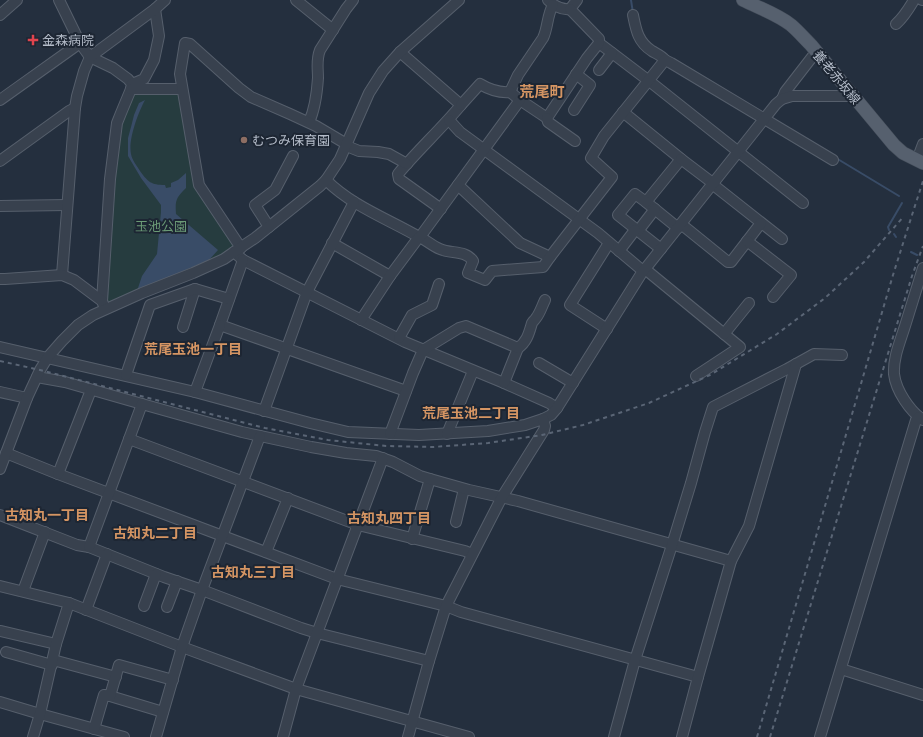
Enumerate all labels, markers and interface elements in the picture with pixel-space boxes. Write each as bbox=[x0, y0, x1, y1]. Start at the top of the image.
place label: 金森病院 bbox=[42, 33, 94, 48]
marker: 金森病院 bbox=[27, 34, 39, 46]
street label: 養老赤坂線 bbox=[810, 48, 863, 107]
district label: 荒尾町 bbox=[519, 83, 565, 101]
place label: むつみ保育園 bbox=[252, 133, 330, 148]
marker: むつみ保育園 bbox=[239, 135, 249, 145]
park label: 玉池公園 bbox=[135, 219, 187, 234]
district label: 荒尾玉池一丁目 bbox=[144, 341, 242, 357]
district label: 荒尾玉池二丁目 bbox=[422, 405, 520, 421]
district label: 古知丸一丁目 bbox=[5, 507, 89, 523]
district label: 古知丸四丁目 bbox=[347, 510, 431, 526]
district label: 古知丸二丁目 bbox=[113, 525, 197, 541]
district label: 古知丸三丁目 bbox=[211, 564, 295, 580]

